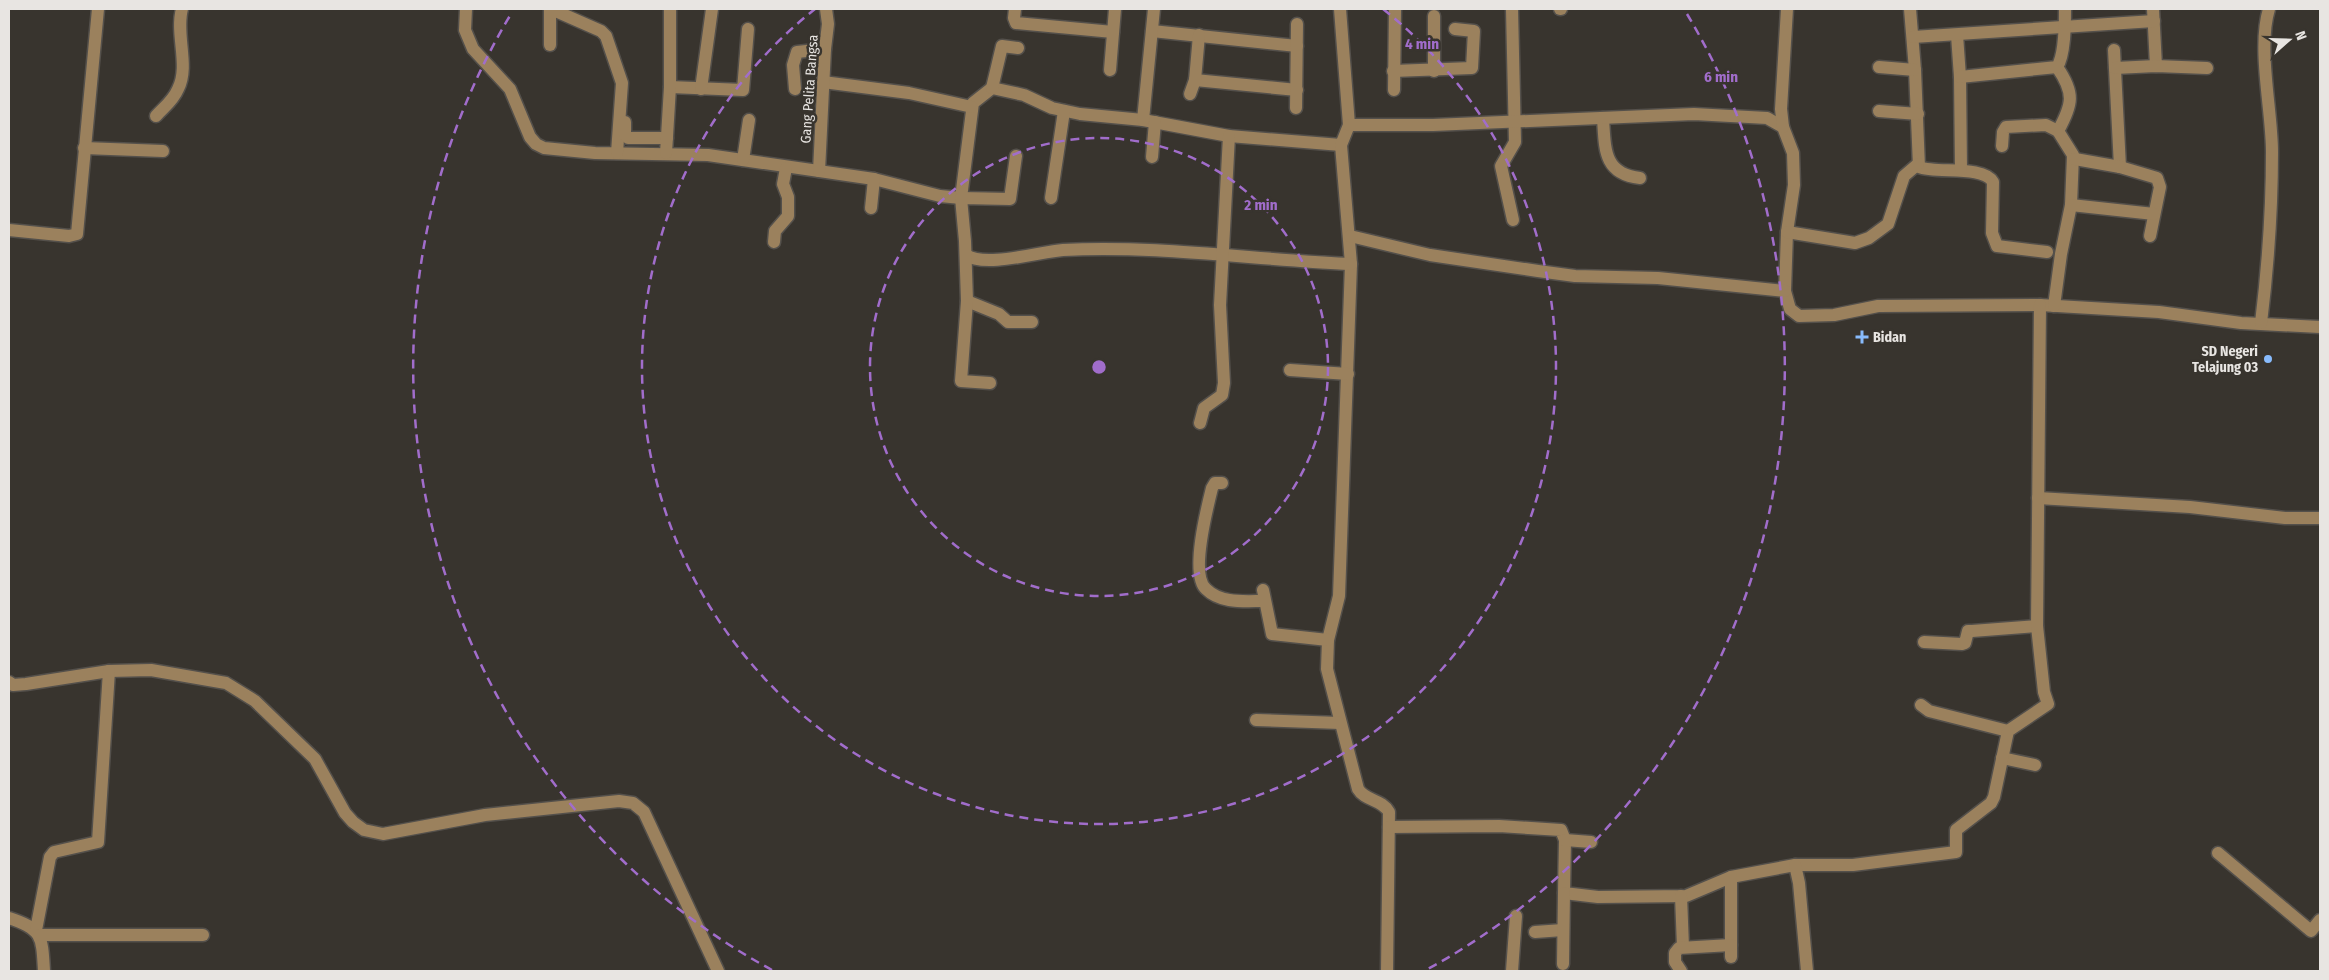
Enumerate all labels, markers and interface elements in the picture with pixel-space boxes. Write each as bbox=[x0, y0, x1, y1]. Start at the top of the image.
north arrow bbox=[2264, 15, 2314, 65]
text: N bbox=[2291, 29, 2310, 43]
street label: Gang Pelita Bangsa bbox=[797, 34, 822, 144]
text: 4 min bbox=[1405, 35, 1439, 53]
text: 6 min bbox=[1704, 68, 1738, 86]
text: 2 min bbox=[1243, 196, 1278, 214]
place label: Bidan bbox=[1873, 329, 1906, 346]
marker: Bidan bbox=[1855, 330, 1869, 344]
place label: SD Negeri Telajung 03 bbox=[2192, 343, 2258, 376]
marker: SD Negeri Telajung 03 bbox=[2262, 353, 2274, 365]
centre of rings bbox=[1090, 358, 1108, 376]

